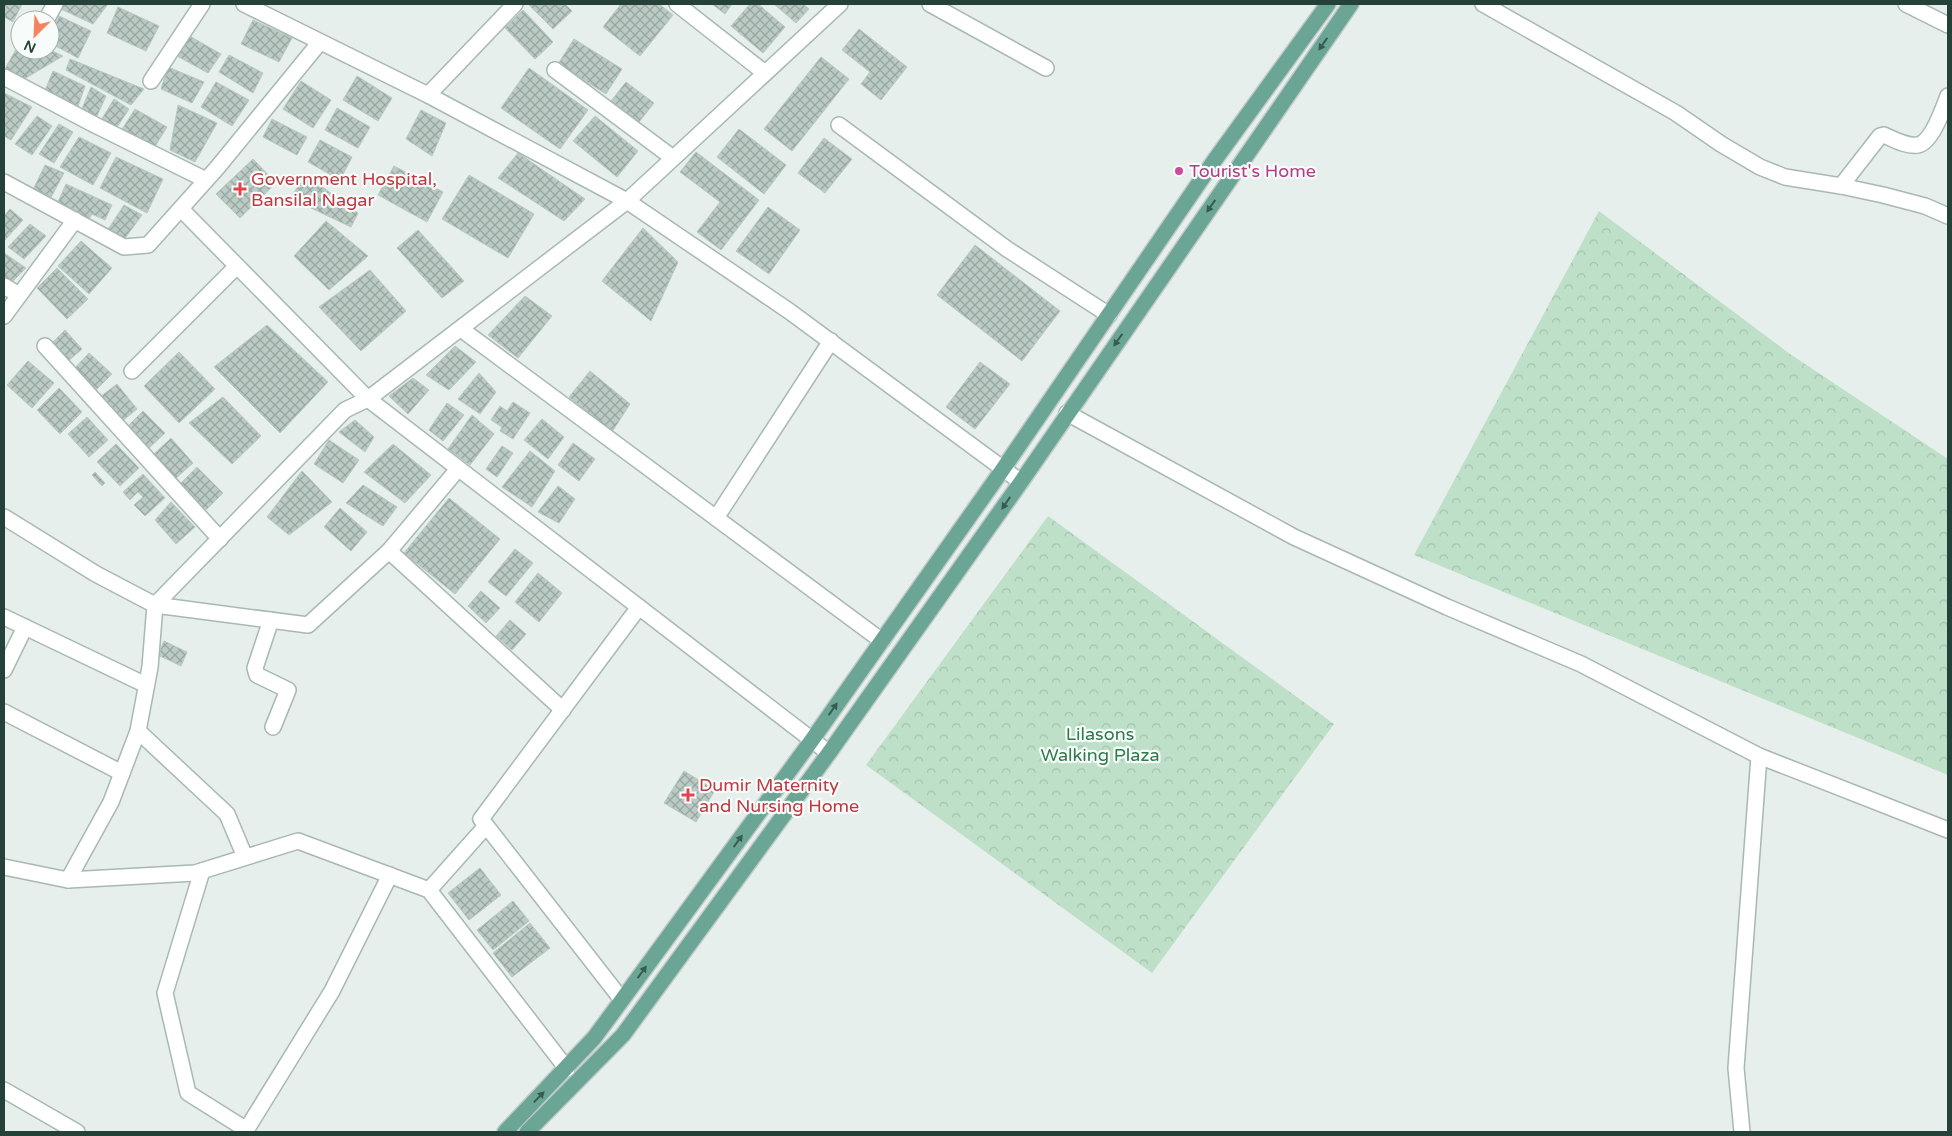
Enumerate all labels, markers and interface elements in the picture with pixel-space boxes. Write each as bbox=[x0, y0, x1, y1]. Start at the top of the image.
north arrow bbox=[10, 10, 60, 60]
text: N bbox=[21, 36, 39, 56]
one-way arrow bbox=[1318, 37, 1328, 51]
place label: Tourist's Home bbox=[1189, 160, 1316, 182]
marker: Tourist's Home bbox=[1173, 165, 1185, 177]
place label: Government Hospital, Bansilal Nagar bbox=[251, 168, 437, 211]
marker: Government Hospital, Bansilal Nagar bbox=[233, 182, 247, 196]
one-way arrow bbox=[1206, 199, 1216, 213]
one-way arrow bbox=[1113, 333, 1123, 346]
one-way arrow bbox=[1001, 496, 1011, 509]
one-way arrow bbox=[828, 703, 838, 716]
park label: Lilasons Walking Plaza bbox=[1040, 723, 1160, 766]
place label: Dumir Maternity and Nursing Home bbox=[699, 774, 859, 817]
marker: Dumir Maternity and Nursing Home bbox=[681, 788, 695, 802]
one-way arrow bbox=[733, 834, 743, 848]
one-way arrow bbox=[637, 966, 648, 979]
one-way arrow bbox=[533, 1092, 545, 1104]

